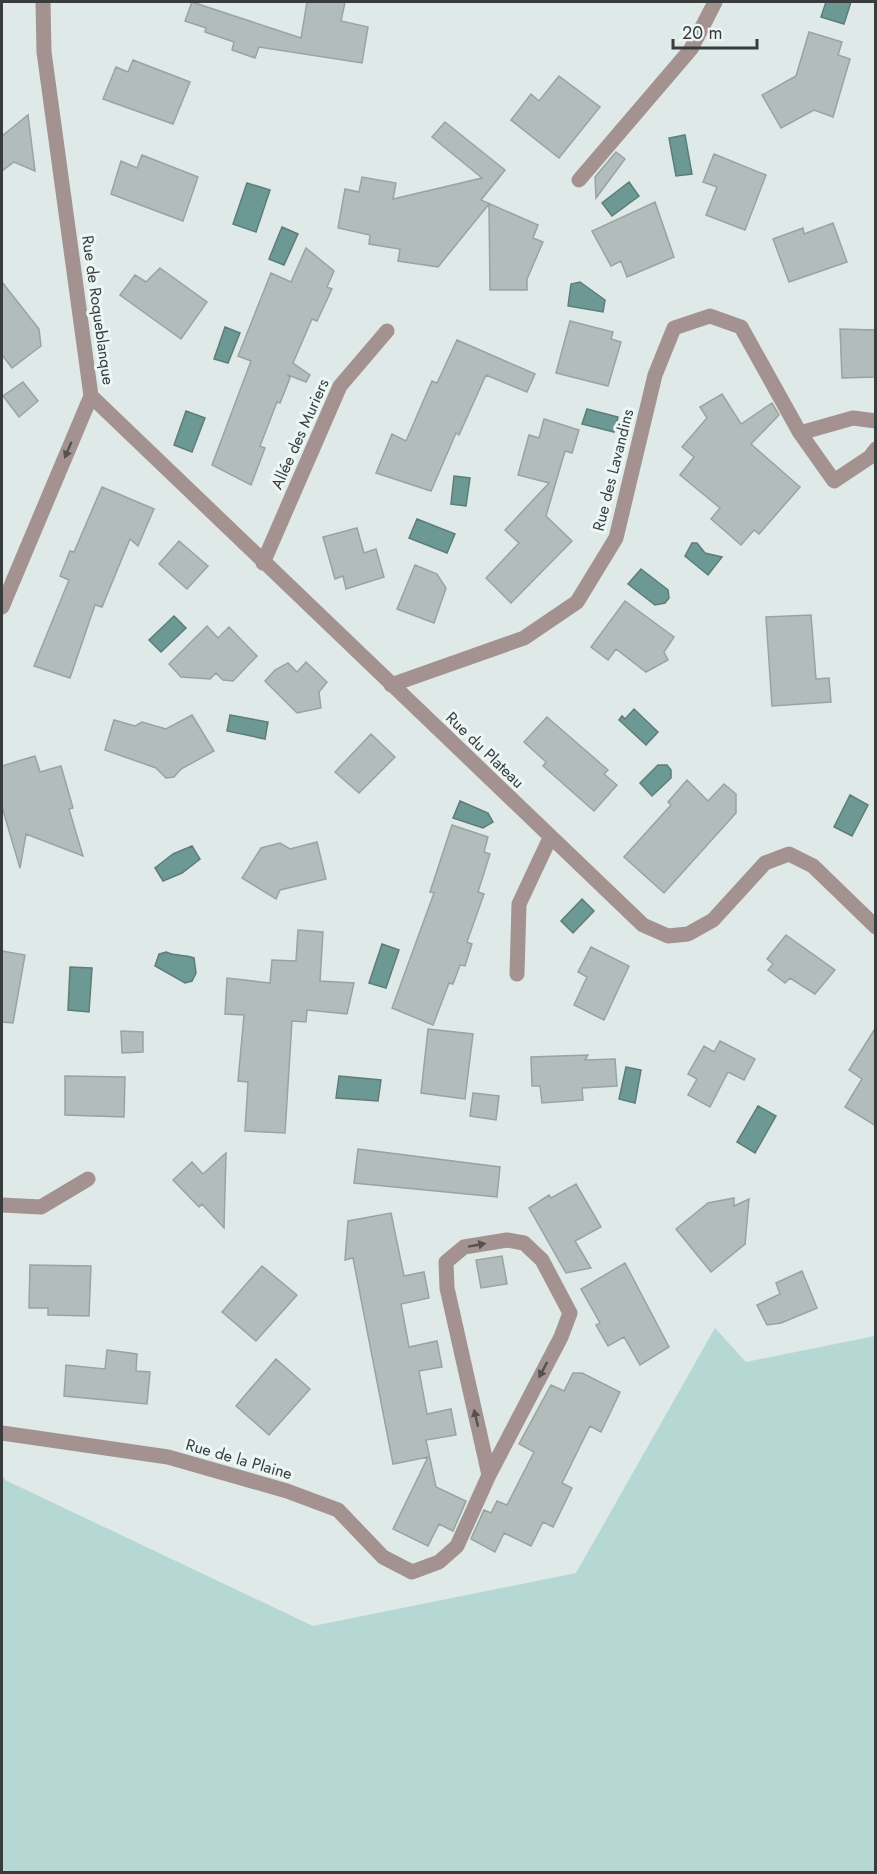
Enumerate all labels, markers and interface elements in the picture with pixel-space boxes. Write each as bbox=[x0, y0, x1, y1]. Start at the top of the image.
scale bar bbox=[673, 12, 757, 50]
text: 20 m bbox=[682, 20, 722, 46]
street label: Rue de Roqueblanque bbox=[76, 234, 120, 386]
street label: Allée des Muriers bbox=[265, 375, 335, 493]
street label: Rue des Lavandins bbox=[587, 407, 639, 533]
one-way arrow bbox=[63, 441, 73, 459]
street label: Rue du Plateau bbox=[441, 707, 529, 793]
one-way arrow bbox=[468, 1240, 487, 1249]
one-way arrow bbox=[539, 1361, 549, 1379]
one-way arrow bbox=[470, 1408, 480, 1427]
street label: Rue de la Plaine bbox=[183, 1433, 295, 1485]

